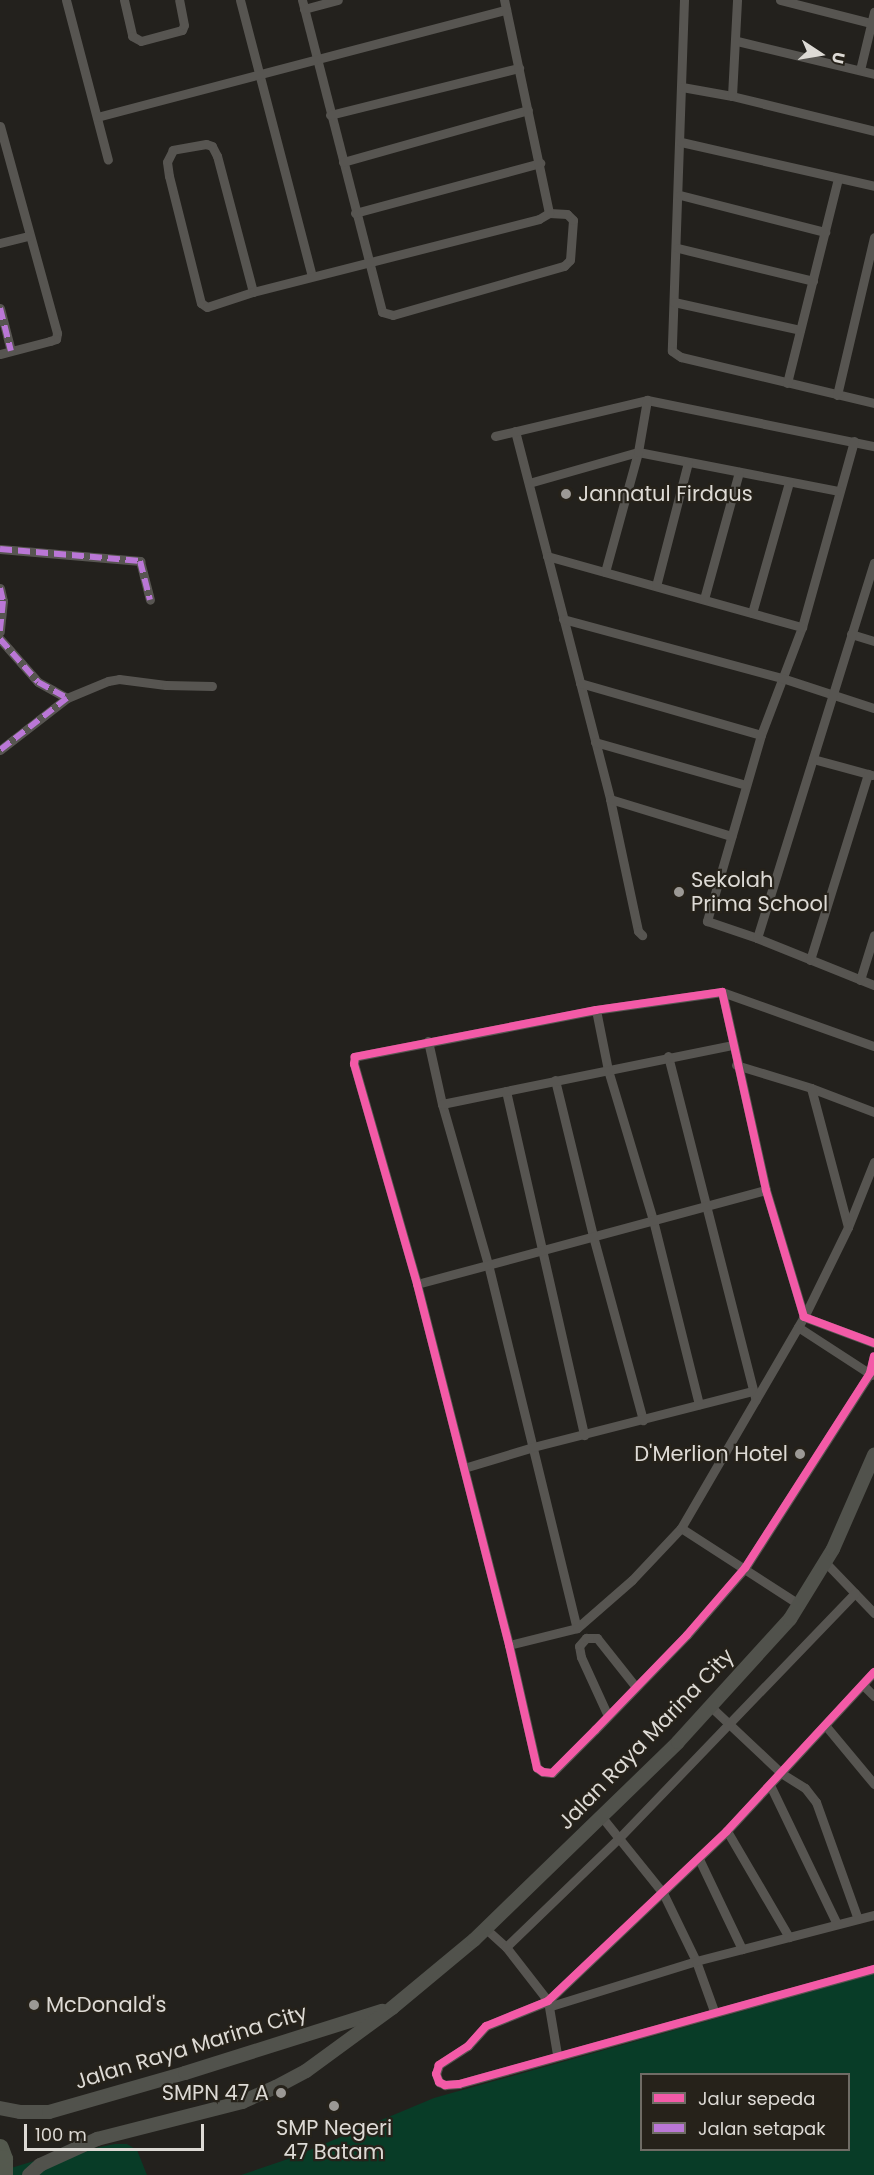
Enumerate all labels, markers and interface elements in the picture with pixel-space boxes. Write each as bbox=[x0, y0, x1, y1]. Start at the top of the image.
north arrow bbox=[790, 24, 850, 84]
text: U bbox=[826, 50, 851, 66]
place label: Jannatul Firdaus bbox=[578, 481, 753, 507]
marker: Jannatul Firdaus bbox=[559, 487, 573, 501]
place label: Sekolah Prima School bbox=[691, 867, 828, 917]
marker: Sekolah Prima School bbox=[672, 885, 686, 899]
place label: D'Merlion Hotel bbox=[634, 1441, 788, 1467]
marker: D'Merlion Hotel bbox=[793, 1447, 807, 1461]
street label: Jalan Raya Marina City bbox=[553, 1643, 739, 1835]
place label: McDonald's bbox=[46, 1992, 166, 2018]
marker: McDonald's bbox=[27, 1998, 41, 2012]
street label: Jalan Raya Marina City bbox=[72, 2000, 310, 2094]
legend bbox=[640, 2073, 850, 2151]
place label: SMPN 47 A bbox=[162, 2080, 269, 2106]
marker: SMPN 47 A bbox=[274, 2086, 288, 2100]
text: Jalur sepeda bbox=[698, 2086, 815, 2111]
marker: SMP Negeri 47 Batam bbox=[327, 2099, 341, 2113]
scale bar bbox=[27, 2112, 207, 2150]
place label: SMP Negeri 47 Batam bbox=[276, 2115, 392, 2165]
text: Jalan setapak bbox=[698, 2116, 826, 2141]
text: 100 m bbox=[35, 2122, 87, 2147]

